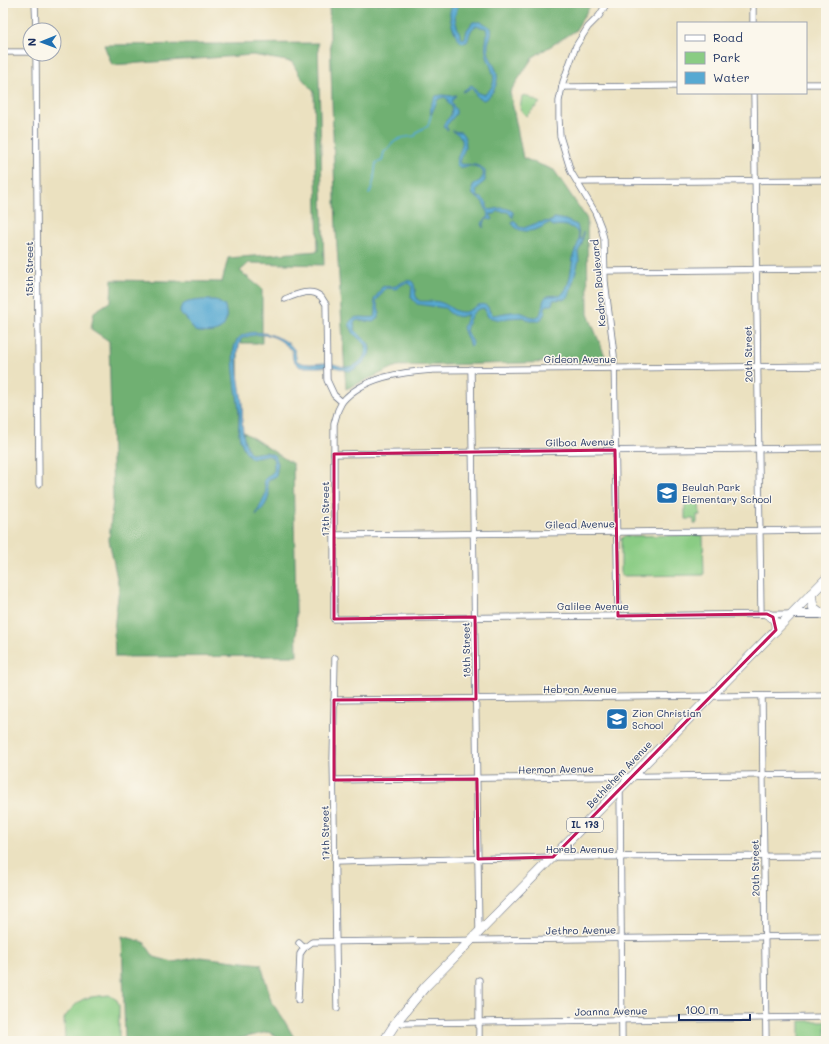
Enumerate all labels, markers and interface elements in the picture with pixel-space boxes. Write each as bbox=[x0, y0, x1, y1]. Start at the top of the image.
north arrow bbox=[22, 22, 62, 62]
legend bbox=[677, 22, 807, 94]
text: Road bbox=[713, 29, 743, 45]
text: N bbox=[24, 38, 39, 46]
text: Park bbox=[713, 49, 740, 65]
text: Water bbox=[713, 69, 750, 85]
street label: Kedron Boulevard bbox=[587, 239, 609, 327]
street label: 15th Street bbox=[22, 241, 36, 297]
street label: 20th Street bbox=[741, 325, 755, 383]
street label: Gideon Avenue bbox=[544, 352, 616, 366]
street label: Gilboa Avenue bbox=[545, 434, 615, 450]
school or university icon: Beulah Park Elementary School bbox=[654, 480, 680, 506]
place label: Beulah Park Elementary School bbox=[682, 480, 772, 506]
street label: 17th Street bbox=[318, 481, 332, 537]
street label: Gilead Avenue bbox=[545, 516, 615, 532]
street label: Galilee Avenue bbox=[557, 599, 629, 613]
street label: 18th Street bbox=[459, 622, 473, 678]
street label: Hebron Avenue bbox=[543, 682, 617, 696]
school or university icon: Zion Christian School bbox=[604, 706, 630, 732]
place label: Zion Christian School bbox=[632, 706, 701, 732]
street label: Bethlehem Avenue bbox=[583, 737, 655, 811]
street label: Hermon Avenue bbox=[518, 761, 594, 777]
street label: 17th Street bbox=[318, 805, 332, 861]
road number: IL 173 bbox=[567, 818, 603, 832]
street label: 20th Street bbox=[748, 839, 762, 897]
street label: Horeb Avenue bbox=[546, 842, 614, 856]
street label: Jethro Avenue bbox=[546, 922, 616, 938]
scale bar bbox=[679, 996, 750, 1022]
text: 100 m bbox=[685, 1001, 719, 1017]
street label: Joanna Avenue bbox=[575, 1003, 647, 1019]

